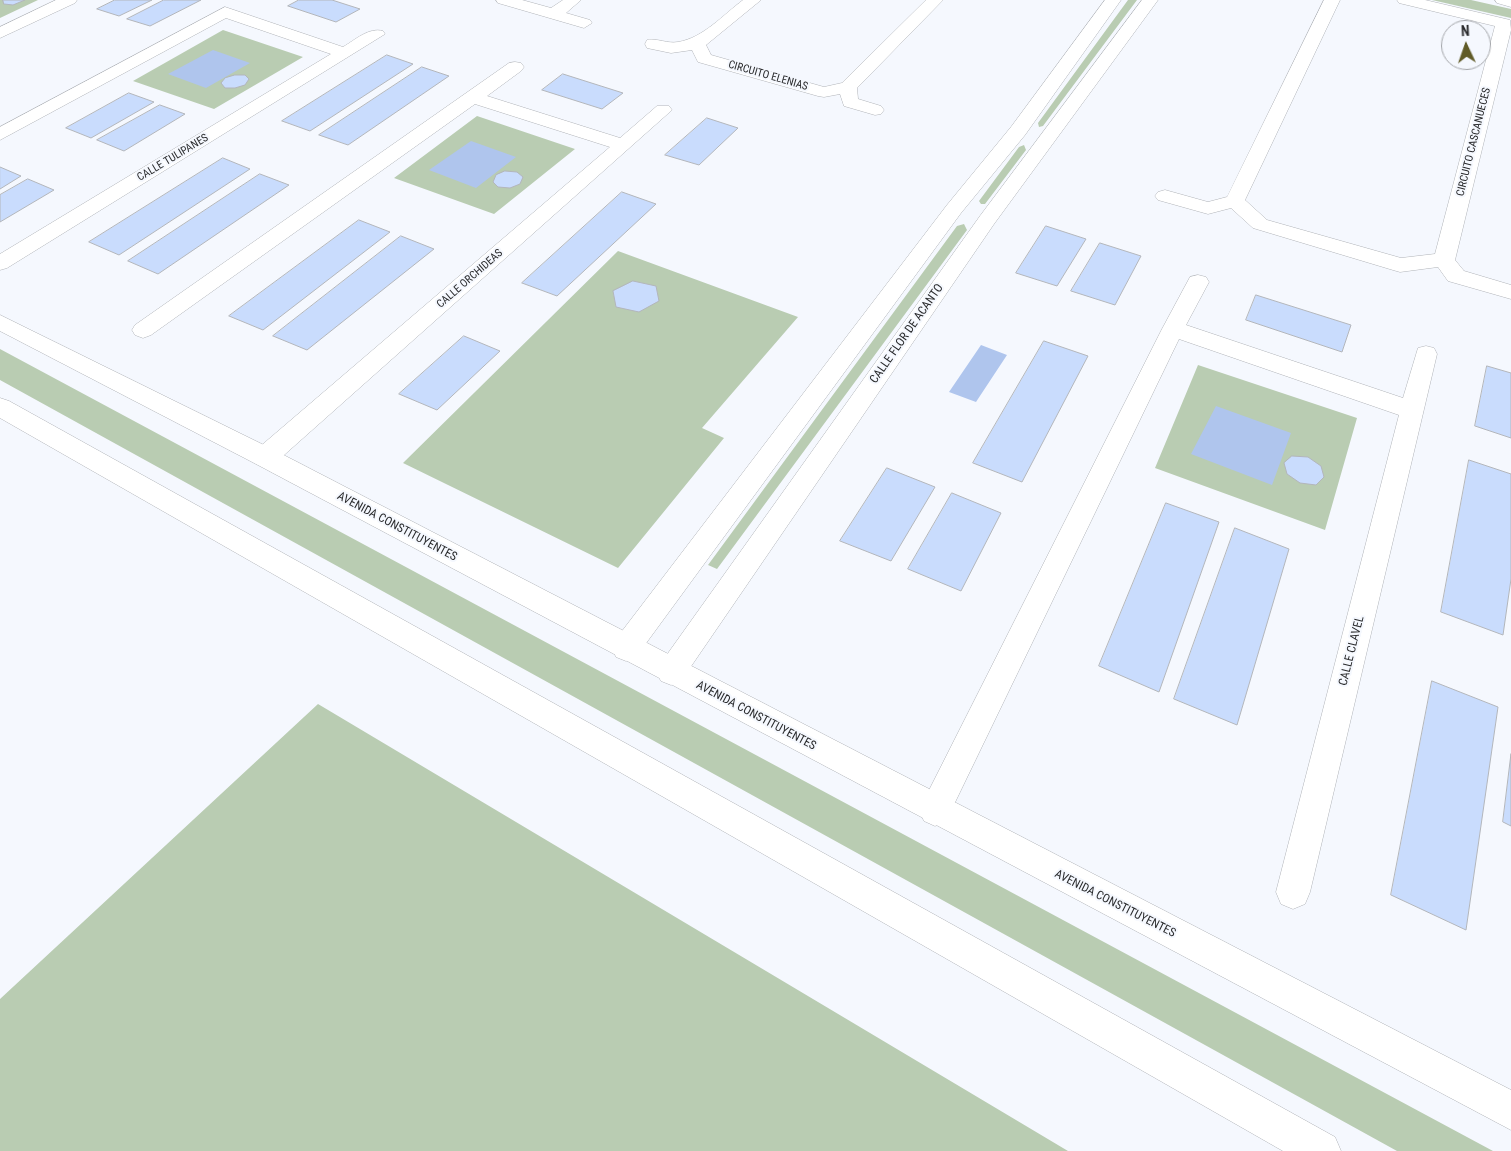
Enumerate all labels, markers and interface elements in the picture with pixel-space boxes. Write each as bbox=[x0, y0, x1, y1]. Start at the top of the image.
north arrow bbox=[1441, 20, 1491, 70]
text: N bbox=[1461, 23, 1470, 39]
street label: CIRCUITO ELENIAS bbox=[727, 58, 809, 94]
street label: CIRCUITO CASCANUECES bbox=[1454, 86, 1494, 198]
street label: CALLE TULIPANES bbox=[135, 132, 211, 184]
street label: CALLE ORCHIDEAS bbox=[434, 247, 506, 311]
street label: CALLE FLOR DE ACANTO bbox=[867, 282, 947, 386]
street label: AVENIDA CONSTITUYENTES bbox=[335, 489, 459, 565]
street label: CALLE CLAVEL bbox=[1336, 615, 1368, 687]
street label: AVENIDA CONSTITUYENTES bbox=[694, 678, 818, 754]
street label: AVENIDA CONSTITUYENTES bbox=[1052, 867, 1178, 941]

